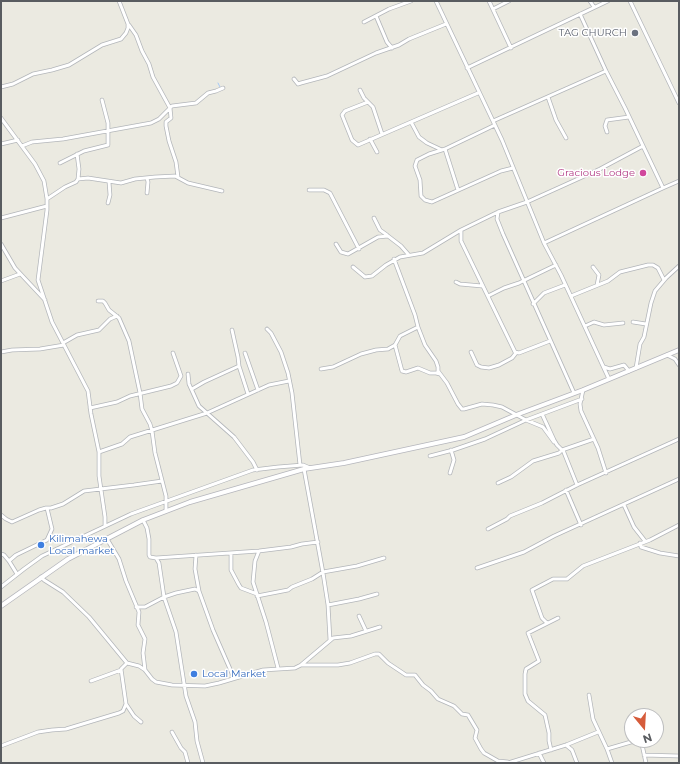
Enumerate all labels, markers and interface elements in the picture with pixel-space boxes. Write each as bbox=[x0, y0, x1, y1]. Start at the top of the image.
place label: TAG CHURCH bbox=[559, 27, 627, 39]
marker: TAG CHURCH bbox=[630, 28, 640, 38]
place label: Gracious Lodge bbox=[557, 167, 635, 179]
marker: Gracious Lodge bbox=[638, 168, 648, 178]
place label: Kilimahewa Local market bbox=[49, 533, 114, 556]
marker: Kilimahewa Local market bbox=[36, 540, 46, 550]
place label: Local Market bbox=[202, 668, 266, 680]
marker: Local Market bbox=[189, 669, 199, 679]
north arrow bbox=[624, 708, 664, 748]
text: N bbox=[641, 730, 654, 746]

